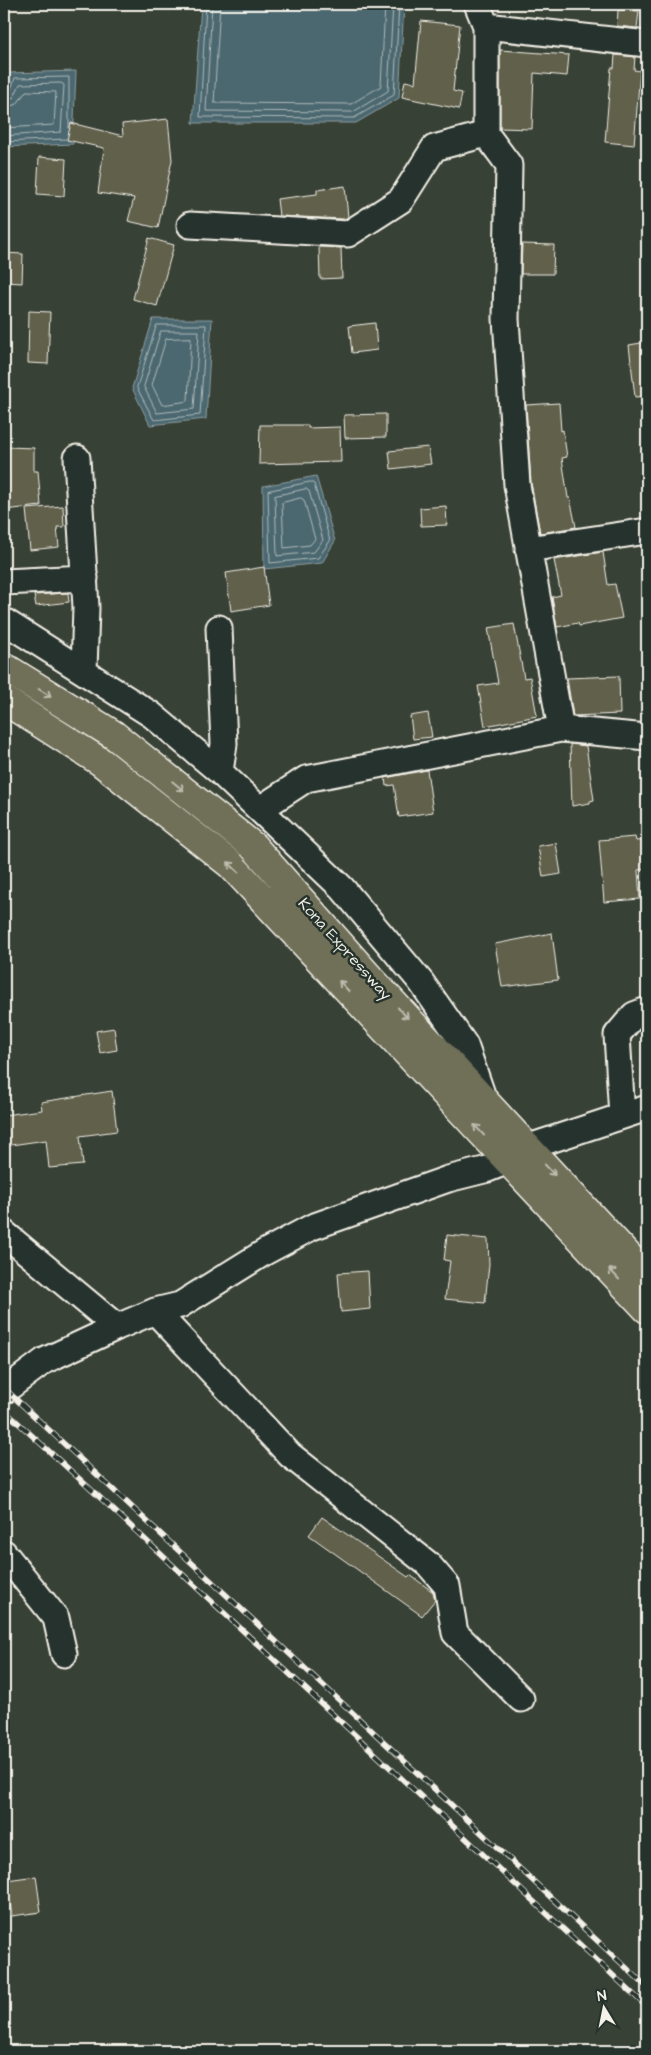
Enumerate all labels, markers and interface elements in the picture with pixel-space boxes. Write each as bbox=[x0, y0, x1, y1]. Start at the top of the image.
one-way arrow bbox=[38, 688, 52, 698]
one-way arrow bbox=[171, 781, 184, 792]
one-way arrow bbox=[226, 861, 239, 873]
street label: Kona Expressway bbox=[292, 893, 397, 1006]
one-way arrow bbox=[338, 979, 350, 992]
one-way arrow bbox=[397, 1006, 409, 1019]
one-way arrow bbox=[473, 1123, 485, 1136]
one-way arrow bbox=[544, 1163, 556, 1176]
one-way arrow bbox=[608, 1267, 620, 1280]
north arrow bbox=[578, 1982, 628, 2032]
text: N bbox=[596, 1986, 608, 2007]

